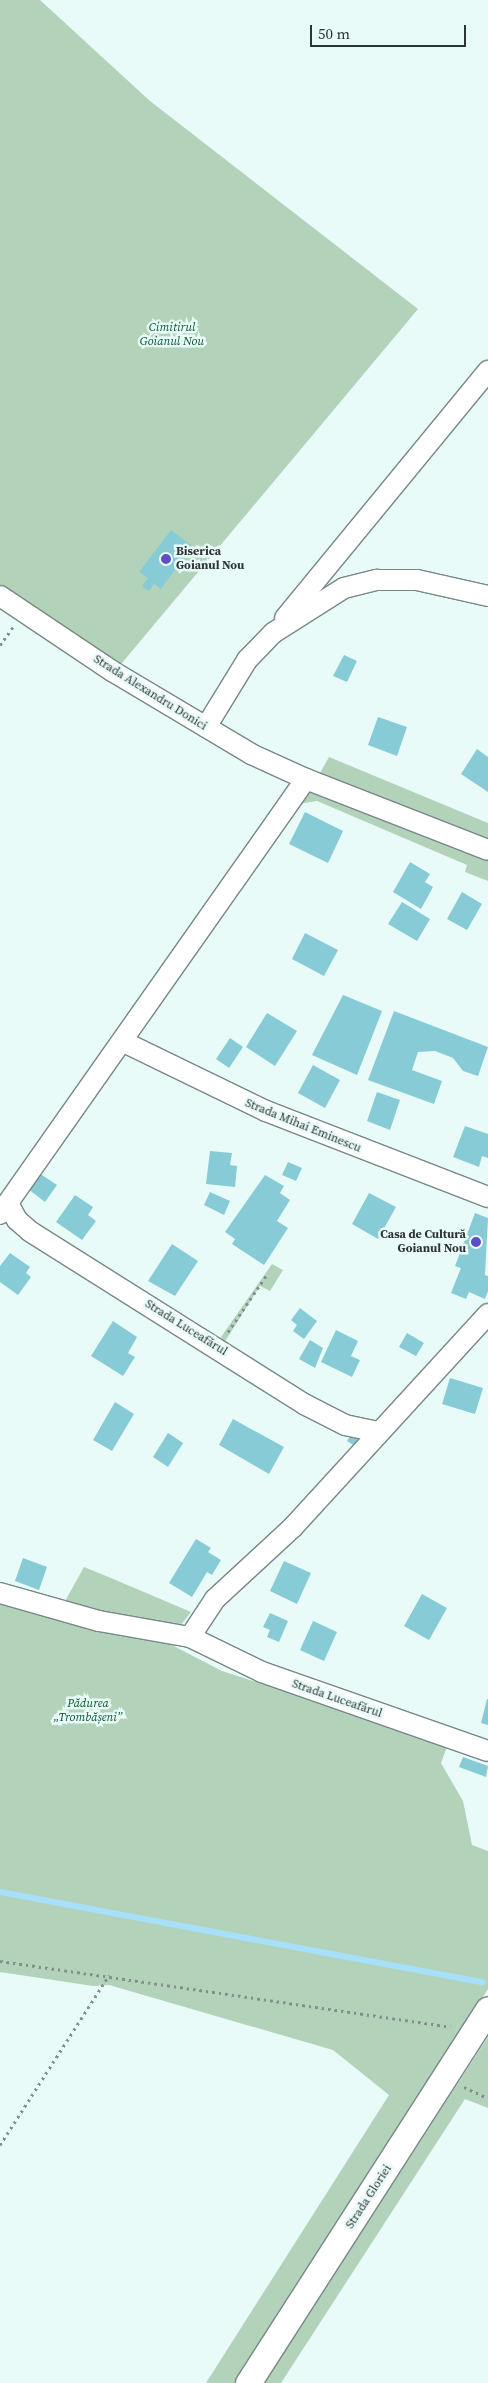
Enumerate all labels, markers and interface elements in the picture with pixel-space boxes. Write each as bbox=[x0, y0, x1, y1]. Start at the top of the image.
scale bar bbox=[313, 15, 469, 47]
text: 50 m bbox=[318, 23, 350, 44]
park label: Cimitirul Goianul Nou bbox=[140, 321, 204, 349]
place label: Biserica Goianul Nou bbox=[176, 545, 244, 573]
marker: Biserica Goianul Nou bbox=[160, 553, 172, 565]
street label: Strada Alexandru Donici bbox=[91, 652, 209, 734]
street label: Strada Mihai Eminescu bbox=[243, 1096, 363, 1156]
place label: Casa de Cultură Goianul Nou bbox=[380, 1228, 466, 1256]
marker: Casa de Cultură Goianul Nou bbox=[470, 1236, 482, 1248]
street label: Strada Luceafărul bbox=[142, 1297, 230, 1359]
street label: Strada Luceafărul bbox=[290, 1677, 384, 1721]
park label: Pădurea „Trombășeni” bbox=[54, 1697, 122, 1725]
street label: Strada Gloriei bbox=[343, 2162, 395, 2232]

